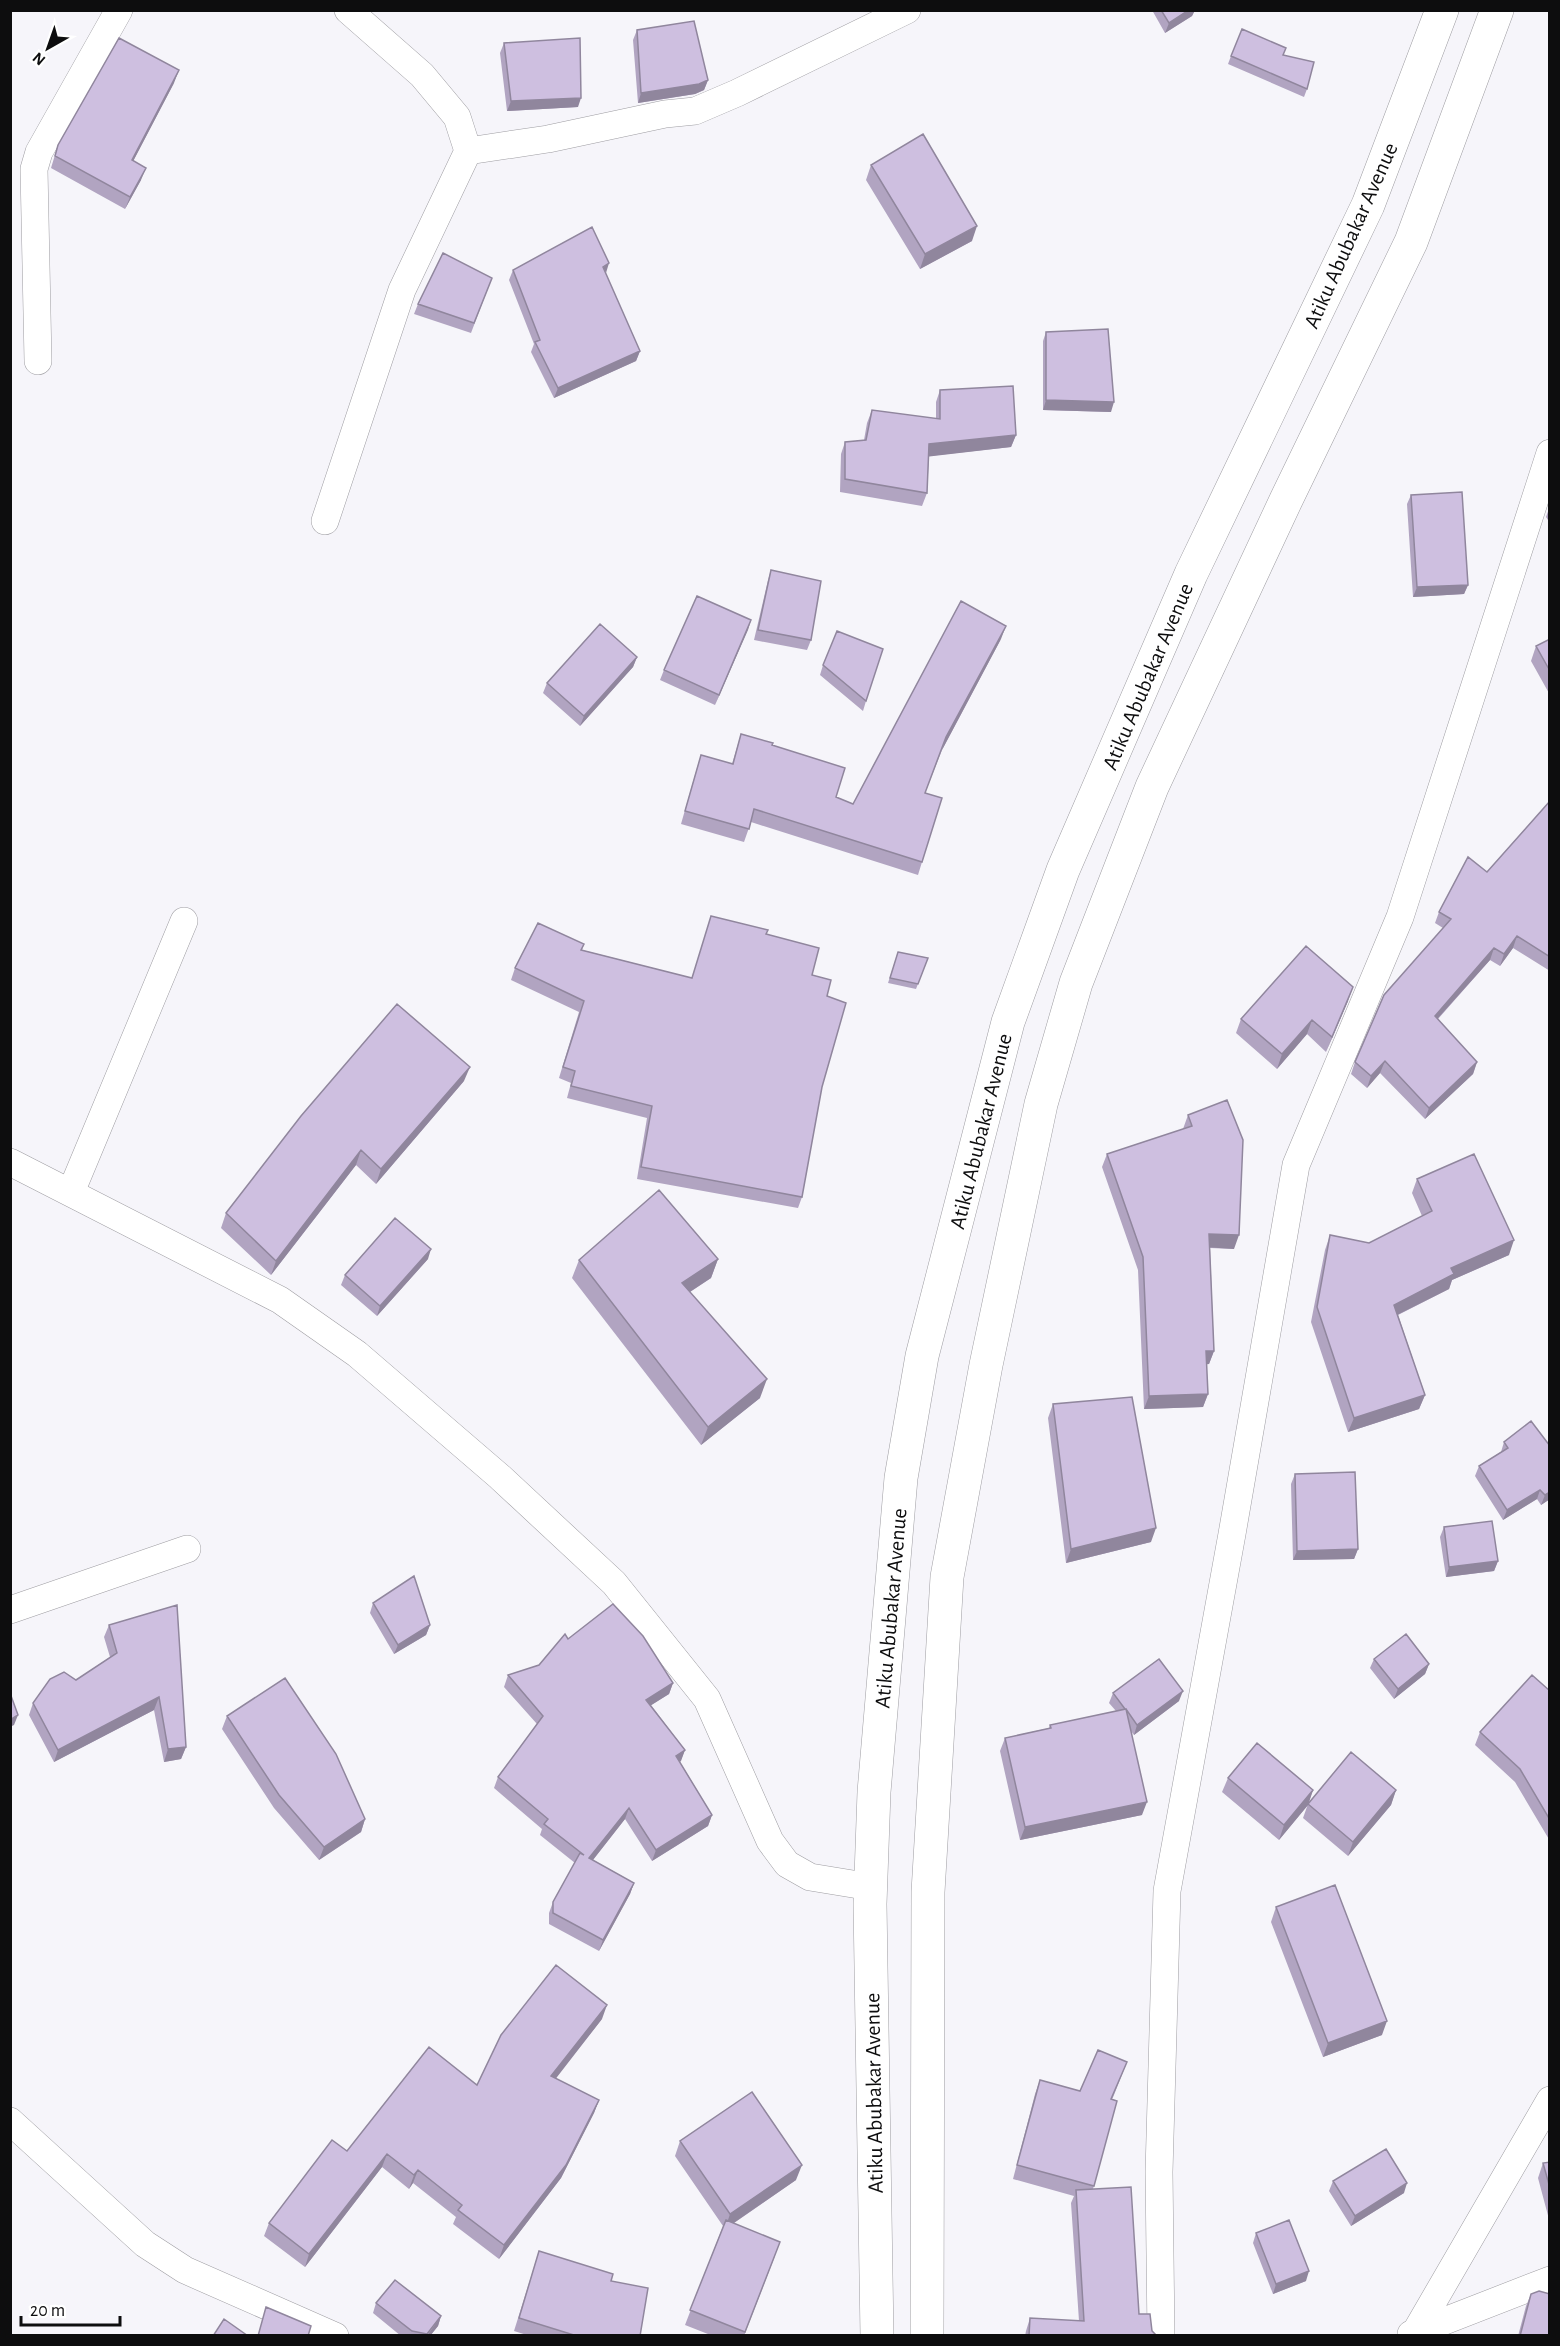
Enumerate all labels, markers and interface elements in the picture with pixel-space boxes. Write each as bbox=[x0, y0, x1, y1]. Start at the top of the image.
north arrow bbox=[18, 18, 78, 78]
text: N bbox=[30, 49, 48, 68]
street label: Atiku Abubakar Avenue bbox=[1300, 139, 1402, 332]
street label: Atiku Abubakar Avenue bbox=[1099, 580, 1197, 773]
street label: Atiku Abubakar Avenue bbox=[946, 1031, 1016, 1231]
street label: Atiku Abubakar Avenue bbox=[871, 1507, 911, 1709]
street label: Atiku Abubakar Avenue bbox=[861, 1992, 887, 2193]
scale bar bbox=[21, 2289, 120, 2327]
text: 20 m bbox=[30, 2302, 65, 2320]

